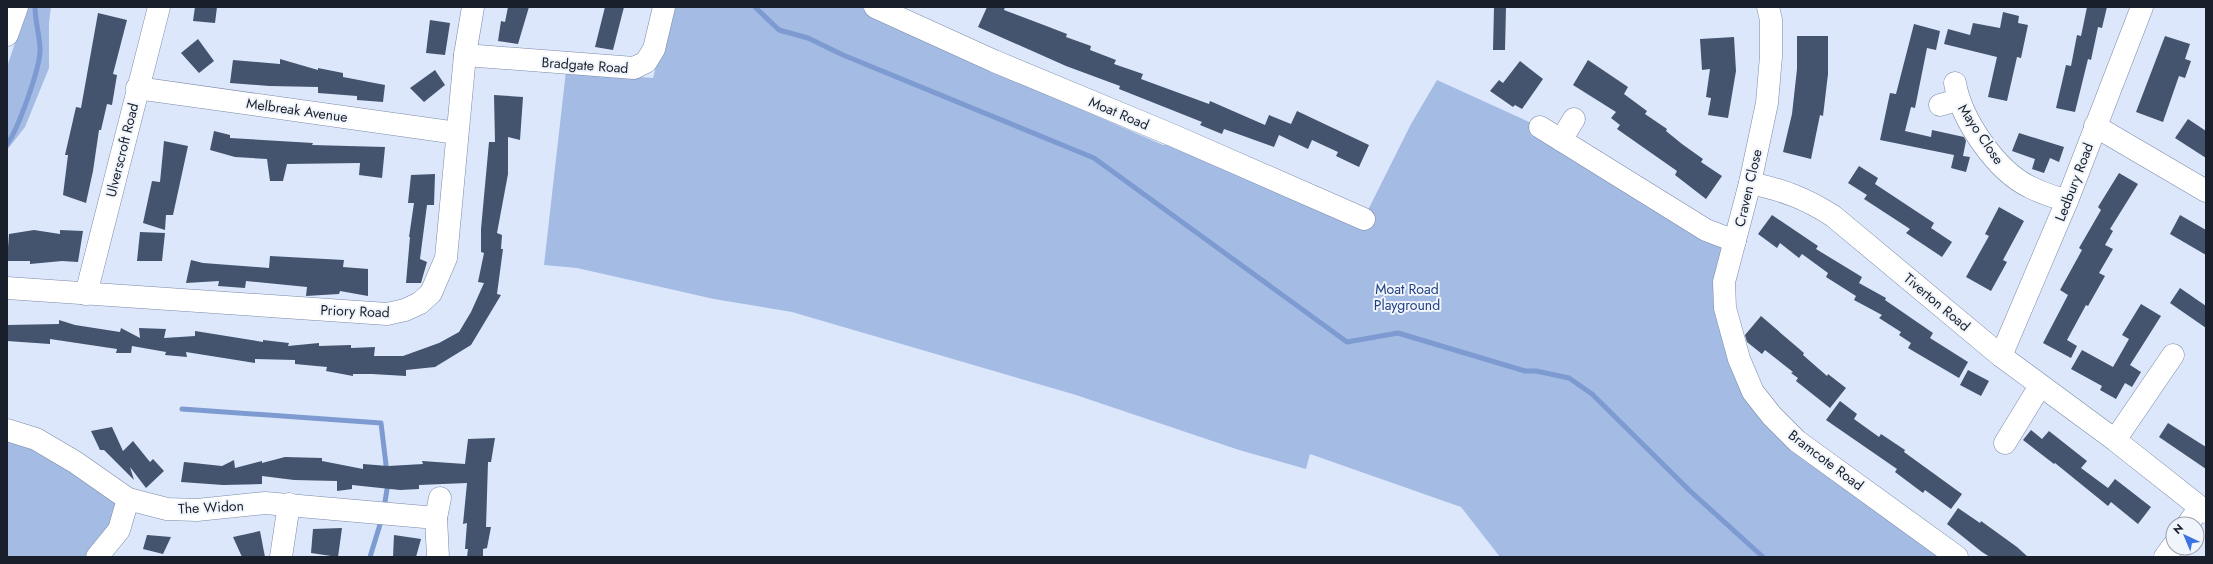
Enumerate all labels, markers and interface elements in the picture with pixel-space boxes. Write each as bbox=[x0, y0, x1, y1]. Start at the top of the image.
street label: Bradgate Road bbox=[541, 52, 629, 78]
street label: Moat Road bbox=[1086, 91, 1152, 135]
street label: Melbreak Avenue bbox=[245, 93, 349, 127]
street label: Mayo Close bbox=[1953, 100, 2009, 168]
street label: Ulverscroft Road bbox=[101, 101, 143, 199]
street label: Ledbury Road bbox=[2050, 140, 2098, 224]
street label: Craven Close bbox=[1729, 147, 1767, 229]
street label: Tiverton Road bbox=[1900, 268, 1974, 336]
park label: Moat Road Playground bbox=[1374, 279, 1440, 315]
street label: Priory Road bbox=[320, 300, 390, 322]
street label: Bramcote Road bbox=[1784, 425, 1868, 495]
street label: The Widon bbox=[178, 495, 244, 519]
north arrow bbox=[2165, 516, 2205, 556]
text: N bbox=[2169, 520, 2187, 538]

